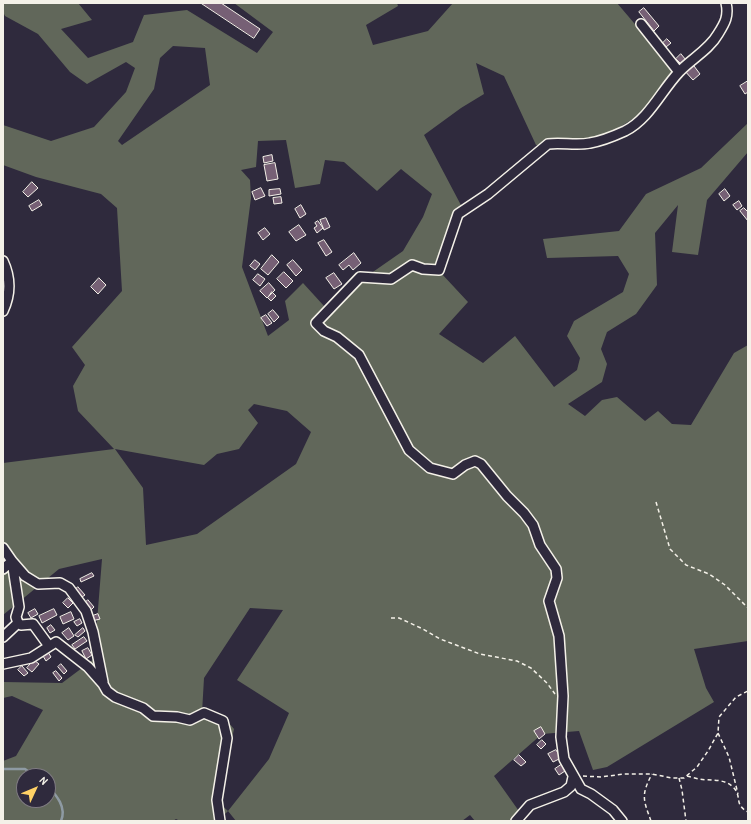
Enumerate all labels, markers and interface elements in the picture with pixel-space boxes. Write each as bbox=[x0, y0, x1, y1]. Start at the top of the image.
north arrow bbox=[16, 768, 56, 808]
text: N bbox=[37, 773, 51, 787]

